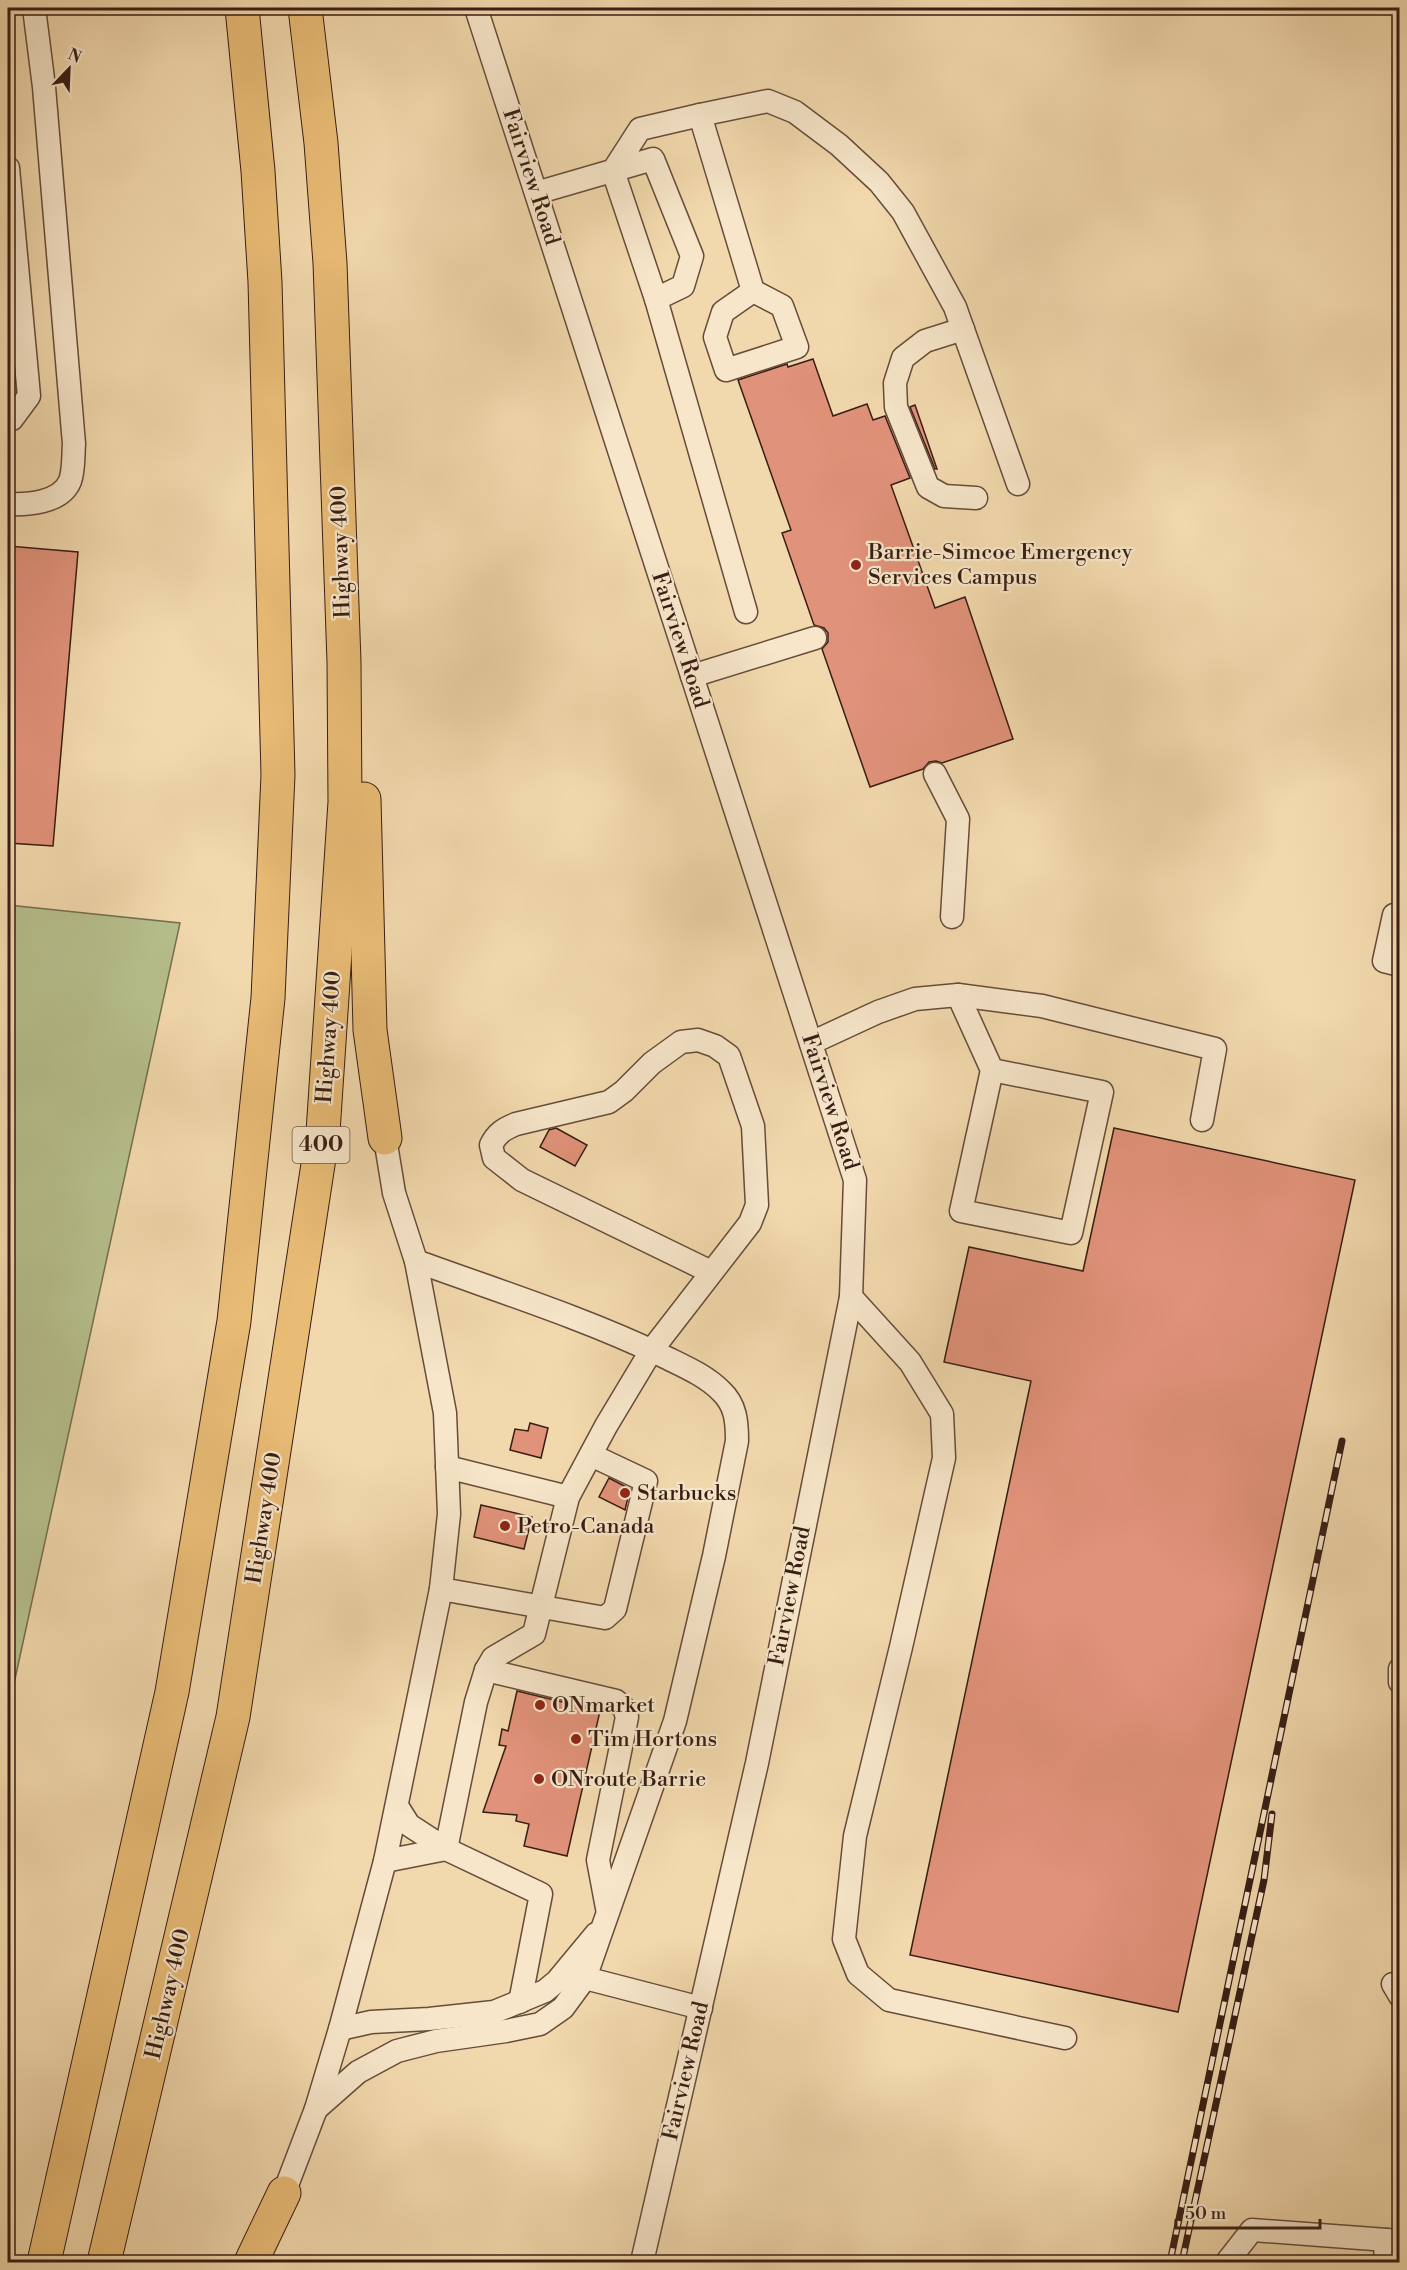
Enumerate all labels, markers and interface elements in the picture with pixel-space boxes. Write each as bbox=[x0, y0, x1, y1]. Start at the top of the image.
north arrow bbox=[39, 39, 99, 99]
text: N bbox=[65, 44, 85, 68]
street label: Fairview Road bbox=[496, 105, 566, 249]
street label: Highway 400 bbox=[325, 485, 357, 619]
place label: Barrie-Simcoe Emergency Services Campus bbox=[867, 539, 1133, 591]
marker: Barrie-Simcoe Emergency Services Campus bbox=[849, 558, 863, 572]
street label: Fairview Road bbox=[645, 568, 715, 712]
street label: Highway 400 bbox=[311, 970, 347, 1104]
street label: Fairview Road bbox=[795, 1030, 865, 1174]
road number: 400 bbox=[292, 1127, 350, 1163]
street label: Highway 400 bbox=[240, 1450, 288, 1586]
place label: Starbucks bbox=[637, 1480, 736, 1507]
marker: Starbucks bbox=[618, 1486, 632, 1500]
place label: Petro-Canada bbox=[517, 1513, 655, 1540]
marker: Petro-Canada bbox=[498, 1519, 512, 1533]
street label: Fairview Road bbox=[763, 1523, 817, 1668]
place label: ONmarket bbox=[552, 1692, 655, 1719]
marker: ONmarket bbox=[533, 1698, 547, 1712]
place label: Tim Hortons bbox=[588, 1726, 717, 1753]
marker: Tim Hortons bbox=[569, 1732, 583, 1746]
place label: ONroute Barrie bbox=[551, 1766, 706, 1793]
marker: ONroute Barrie bbox=[532, 1772, 546, 1786]
street label: Highway 400 bbox=[140, 1926, 196, 2062]
street label: Fairview Road bbox=[657, 1998, 715, 2143]
scale bar bbox=[1176, 2192, 1320, 2230]
text: 50 m bbox=[1185, 2202, 1227, 2225]

